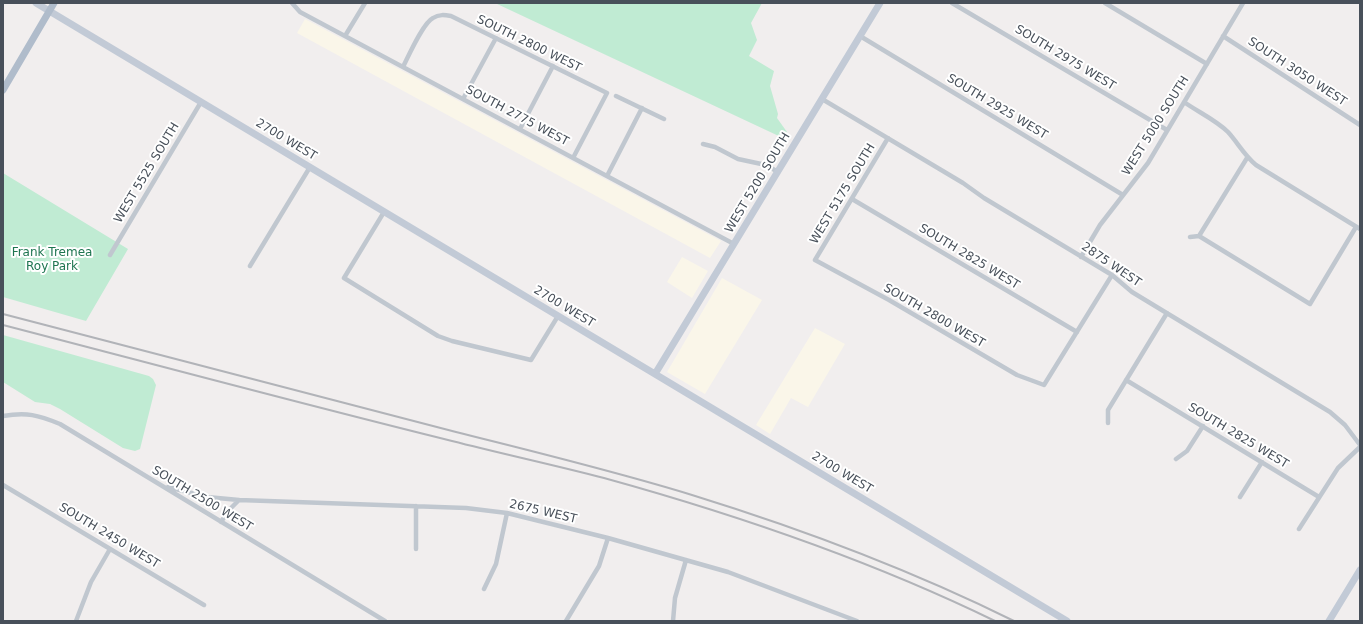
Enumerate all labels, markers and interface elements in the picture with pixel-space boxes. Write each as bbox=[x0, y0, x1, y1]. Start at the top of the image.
street label: SOUTH 2800 WEST bbox=[474, 12, 584, 76]
street label: SOUTH 2975 WEST bbox=[1012, 22, 1118, 94]
street label: SOUTH 3050 WEST bbox=[1245, 35, 1349, 109]
street label: SOUTH 2925 WEST bbox=[944, 71, 1050, 143]
street label: WEST 5000 SOUTH bbox=[1119, 74, 1193, 178]
street label: SOUTH 2775 WEST bbox=[463, 83, 571, 149]
street label: 2700 WEST bbox=[253, 116, 319, 164]
street label: WEST 5525 SOUTH bbox=[111, 120, 183, 226]
street label: WEST 5200 SOUTH bbox=[722, 130, 794, 236]
street label: WEST 5175 SOUTH bbox=[807, 141, 879, 247]
street label: SOUTH 2825 WEST bbox=[916, 221, 1022, 293]
street label: 2875 WEST bbox=[1078, 240, 1144, 290]
park label: Frank Tremea Roy Park bbox=[12, 246, 92, 274]
street label: SOUTH 2800 WEST bbox=[881, 281, 987, 351]
street label: 2700 WEST bbox=[531, 283, 597, 331]
street label: SOUTH 2825 WEST bbox=[1185, 400, 1291, 472]
street label: 2700 WEST bbox=[809, 449, 875, 497]
street label: SOUTH 2500 WEST bbox=[149, 463, 255, 535]
street label: 2675 WEST bbox=[508, 497, 578, 527]
street label: SOUTH 2450 WEST bbox=[56, 500, 162, 572]

